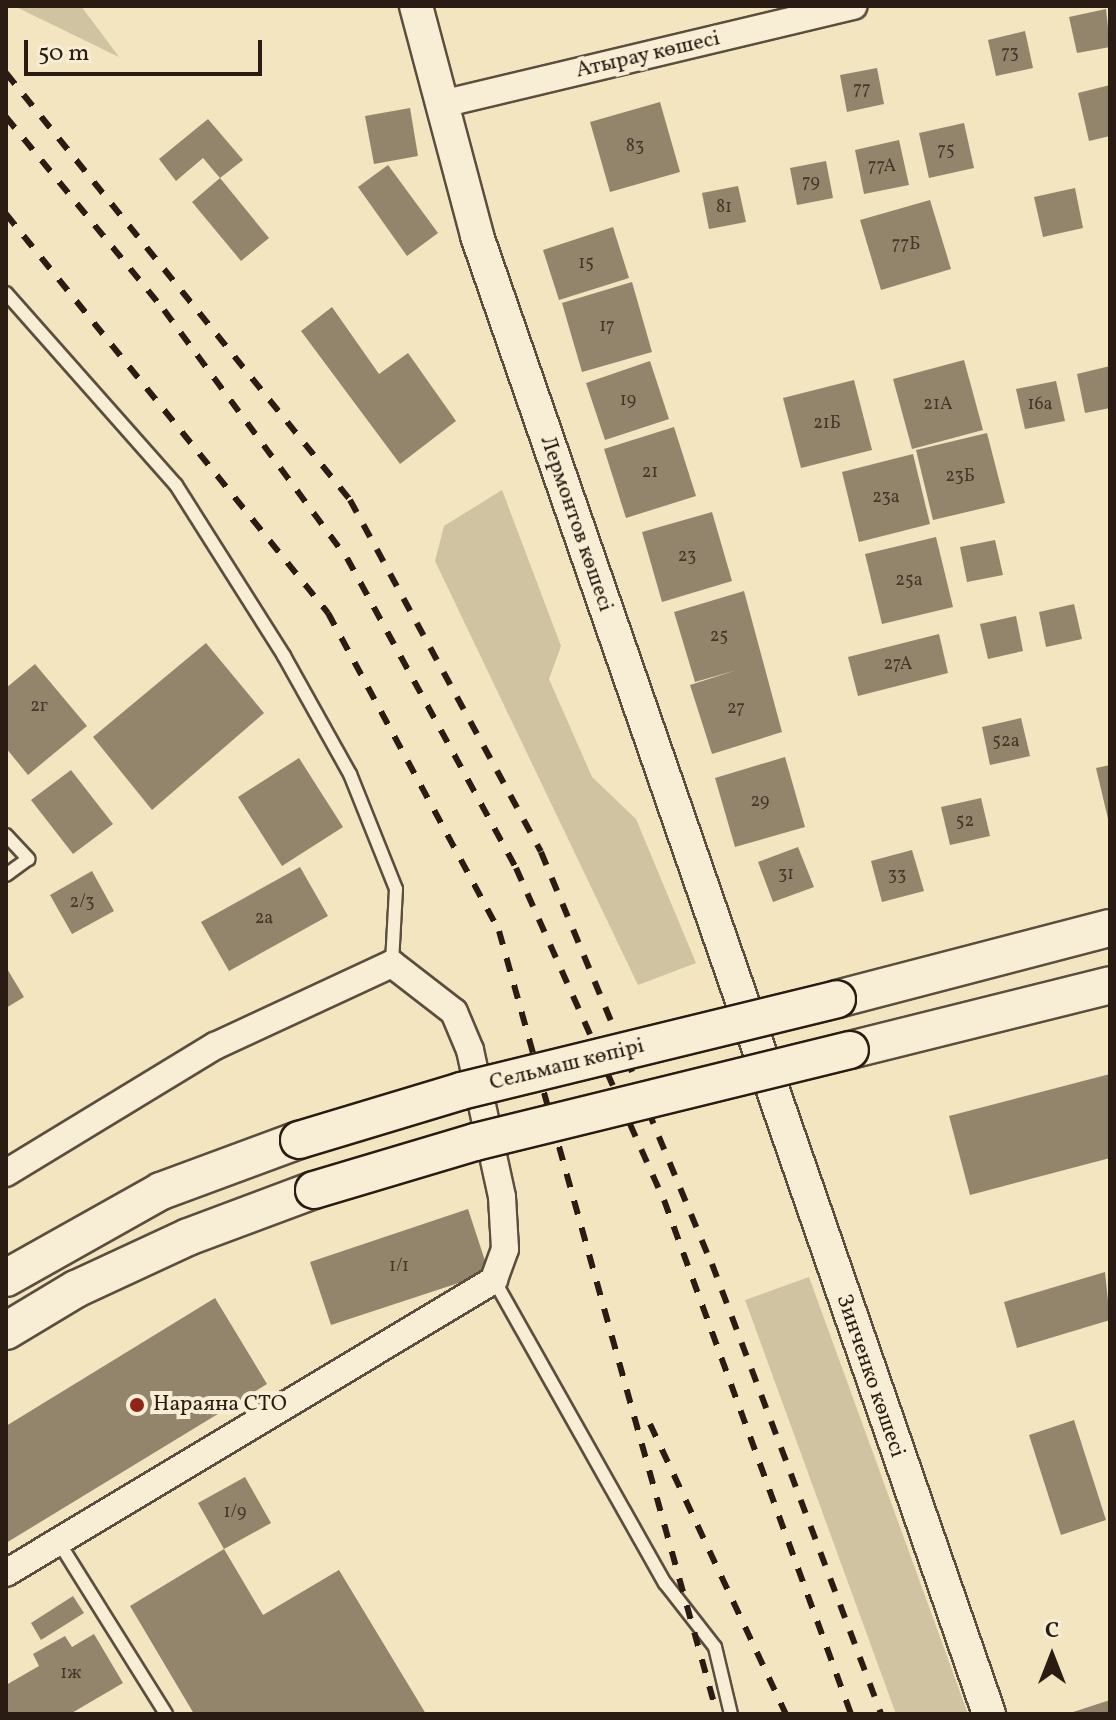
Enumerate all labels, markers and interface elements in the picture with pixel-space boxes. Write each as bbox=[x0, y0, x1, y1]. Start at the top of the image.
scale bar bbox=[28, 24, 266, 74]
street label: Атырау көшесі bbox=[573, 26, 723, 84]
text: 50 m bbox=[38, 37, 90, 71]
house number: 73 bbox=[1001, 43, 1019, 65]
house number: 77 bbox=[853, 79, 871, 101]
house number: 83 bbox=[626, 136, 644, 158]
house number: 75 bbox=[937, 140, 955, 162]
house number: 77А bbox=[868, 156, 896, 178]
house number: 79 bbox=[802, 172, 820, 194]
house number: 81 bbox=[716, 197, 732, 219]
house number: 77Б bbox=[892, 234, 920, 256]
house number: 15 bbox=[578, 253, 594, 275]
house number: 17 bbox=[599, 316, 615, 338]
house number: 19 bbox=[620, 390, 636, 412]
house number: 21А bbox=[923, 394, 953, 416]
house number: 16а bbox=[1027, 394, 1053, 416]
house number: 21Б bbox=[813, 413, 841, 435]
street label: Лермонтов көшесі bbox=[534, 433, 618, 615]
house number: 21 bbox=[642, 462, 658, 484]
house number: 23Б bbox=[945, 466, 975, 488]
house number: 23а bbox=[872, 487, 900, 509]
house number: 23 bbox=[678, 546, 696, 568]
house number: 25а bbox=[895, 570, 923, 592]
house number: 25 bbox=[710, 626, 728, 648]
house number: 27А bbox=[884, 654, 912, 676]
house number: 2г bbox=[30, 696, 48, 718]
house number: 27 bbox=[727, 698, 745, 720]
house number: 52а bbox=[992, 731, 1020, 753]
house number: 29 bbox=[751, 791, 769, 813]
house number: 52 bbox=[956, 811, 974, 833]
house number: 31 bbox=[778, 864, 794, 886]
house number: 33 bbox=[888, 865, 906, 887]
house number: 2/3 bbox=[70, 892, 94, 914]
house number: 2а bbox=[255, 908, 273, 930]
street label: Сельмаш көпірі bbox=[487, 1033, 647, 1097]
house number: 1/1 bbox=[389, 1256, 409, 1278]
street label: Зинченко көшесі bbox=[830, 1291, 910, 1461]
place label: Нараяна СТО bbox=[153, 1392, 287, 1418]
marker: Нараяна СТО bbox=[128, 1396, 146, 1414]
house number: 1/9 bbox=[224, 1502, 246, 1524]
north arrow bbox=[1012, 1616, 1092, 1696]
text: С bbox=[1045, 1616, 1059, 1647]
house number: 1ж bbox=[60, 1663, 82, 1685]

